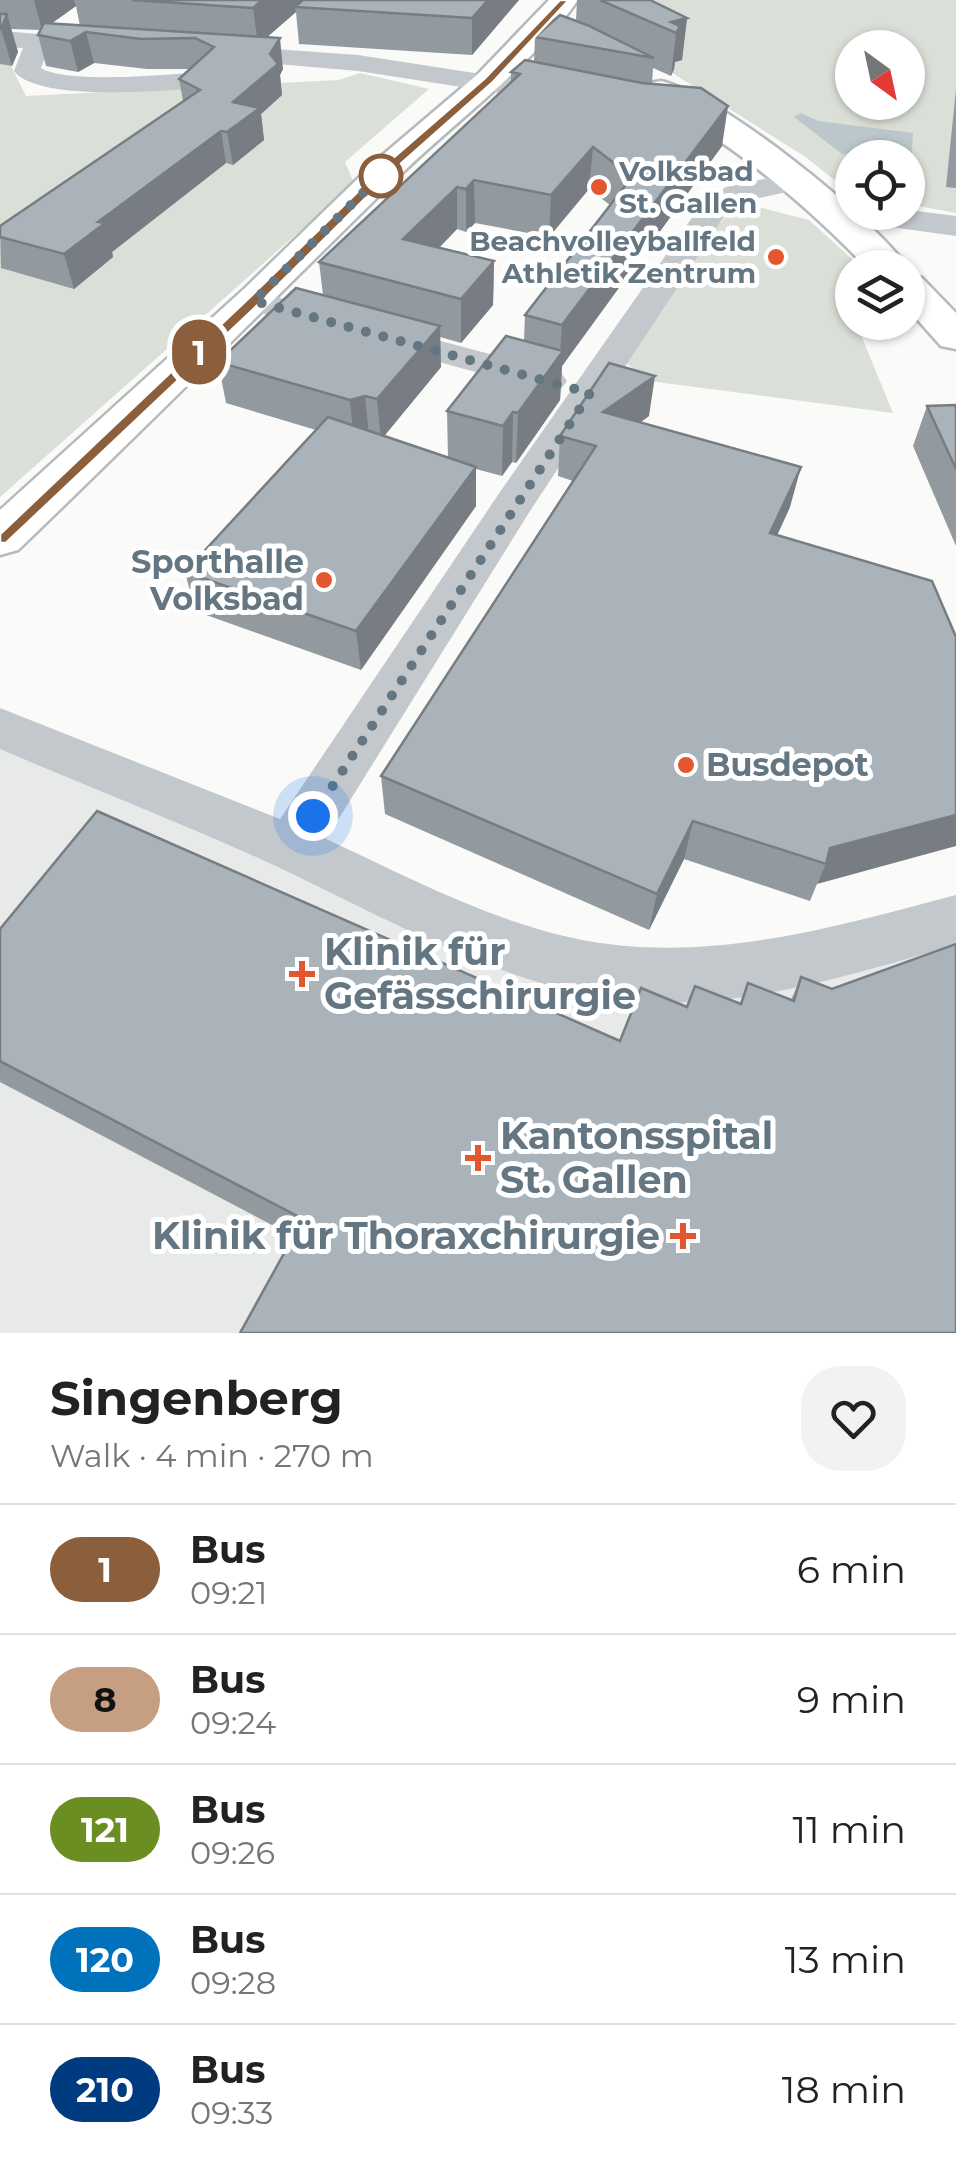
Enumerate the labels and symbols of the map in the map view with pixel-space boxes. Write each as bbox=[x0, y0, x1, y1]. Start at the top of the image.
north arrow bbox=[835, 30, 925, 120]
place label: Volksbad St. Gallen bbox=[618, 154, 757, 220]
unlabelled marker bbox=[360, 155, 402, 197]
marker: Volksbad St. Gallen bbox=[588, 176, 610, 198]
place label: Beachvolleyballfeld Athletik Zentrum bbox=[469, 224, 756, 290]
marker: Beachvolleyballfeld Athletik Zentrum bbox=[765, 246, 787, 268]
line badge: 1 bbox=[166, 320, 232, 384]
place label: Sporthalle Volksbad bbox=[131, 542, 304, 618]
marker: Sporthalle Volksbad bbox=[313, 569, 335, 591]
place label: Busdepot bbox=[706, 745, 869, 784]
marker: Busdepot bbox=[675, 754, 697, 776]
your location bbox=[288, 791, 338, 841]
place label: Klinik für Gefässchirurgie bbox=[324, 928, 636, 1019]
marker: Klinik für Gefässchirurgie bbox=[289, 961, 315, 987]
place label: Kantonsspital St. Gallen bbox=[500, 1112, 773, 1203]
marker: Kantonsspital St. Gallen bbox=[465, 1145, 491, 1171]
place label: Klinik für Thoraxchirurgie bbox=[152, 1212, 660, 1259]
marker: Klinik für Thoraxchirurgie bbox=[670, 1223, 696, 1249]

